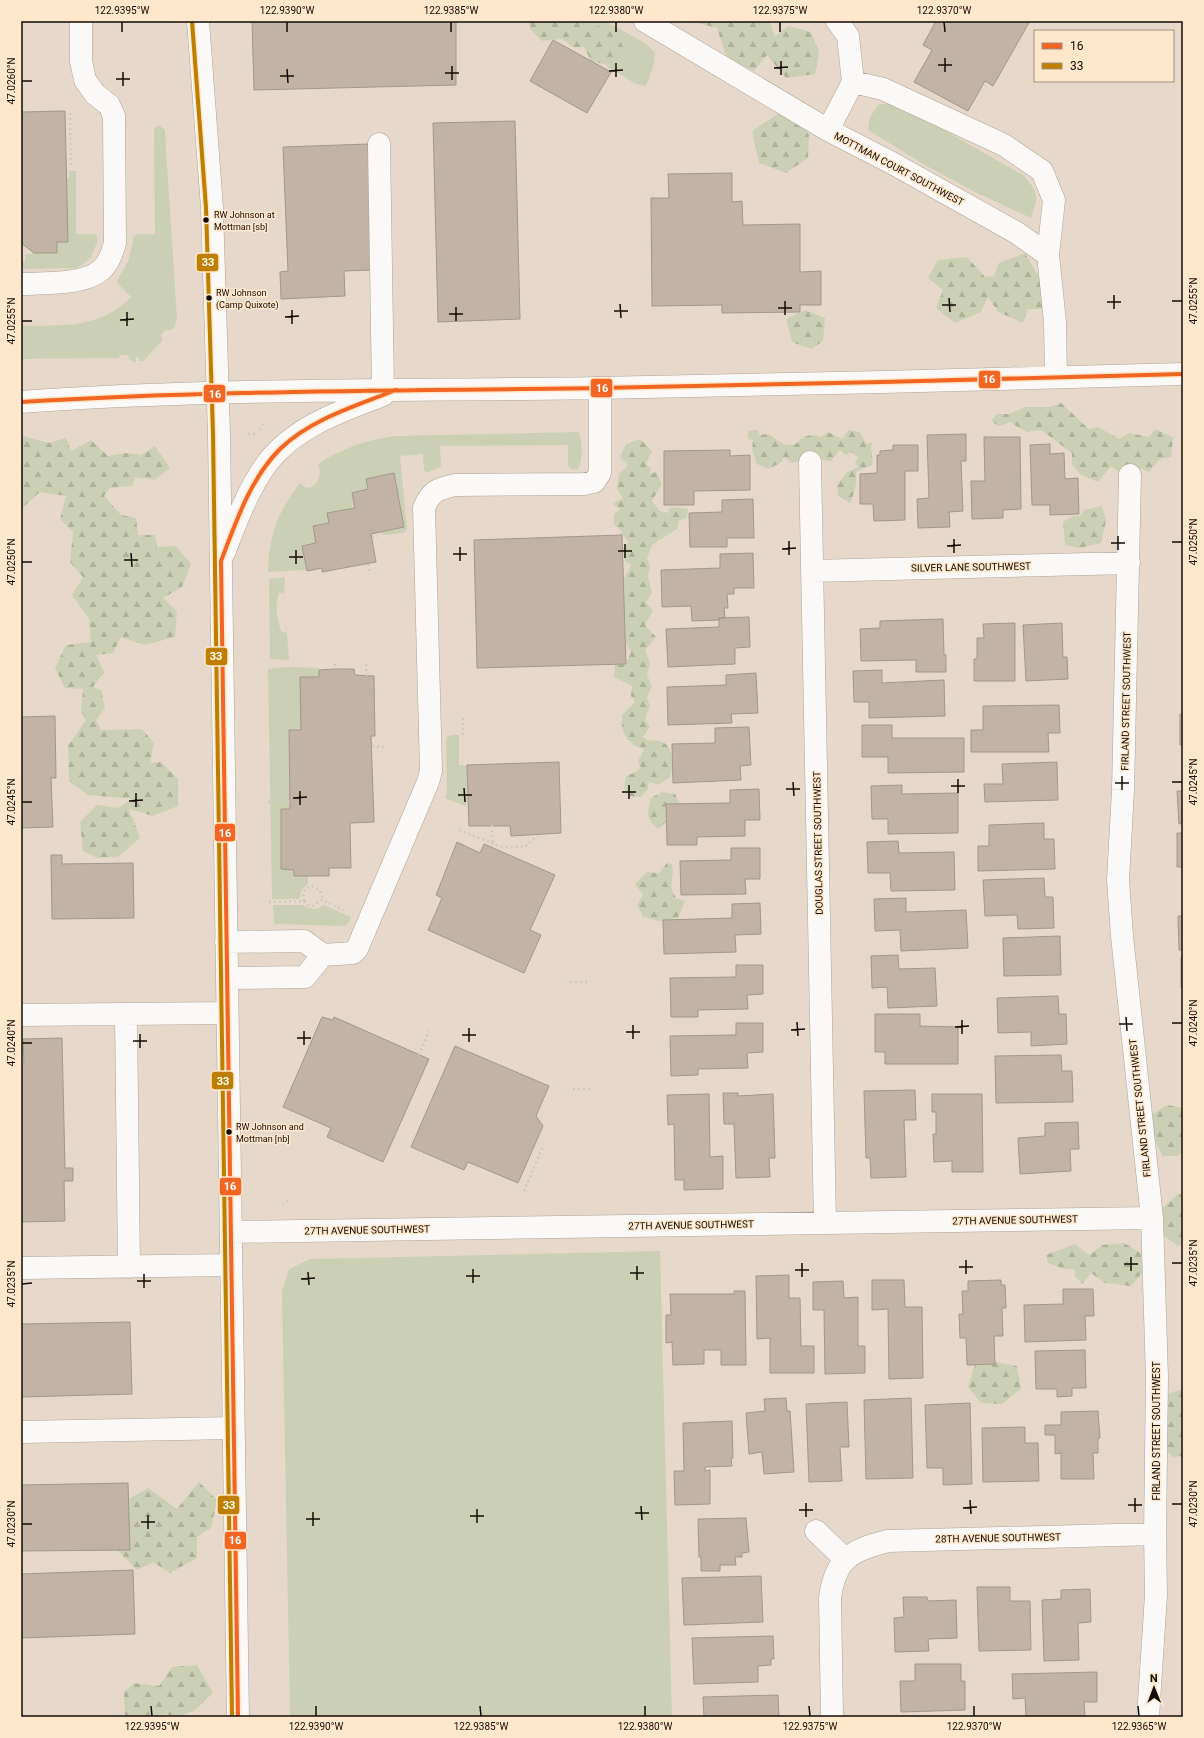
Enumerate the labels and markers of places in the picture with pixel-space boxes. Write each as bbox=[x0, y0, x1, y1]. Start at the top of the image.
place label: RW Johnson at Mottman [sb] bbox=[214, 210, 275, 232]
marker: RW Johnson at Mottman [sb] bbox=[201, 215, 211, 225]
place label: RW Johnson (Camp Quixote) bbox=[216, 288, 279, 311]
marker: RW Johnson (Camp Quixote) bbox=[204, 293, 214, 303]
place label: RW Johnson and Mottman [nb] bbox=[236, 1122, 304, 1144]
marker: RW Johnson and Mottman [nb] bbox=[224, 1127, 234, 1137]

